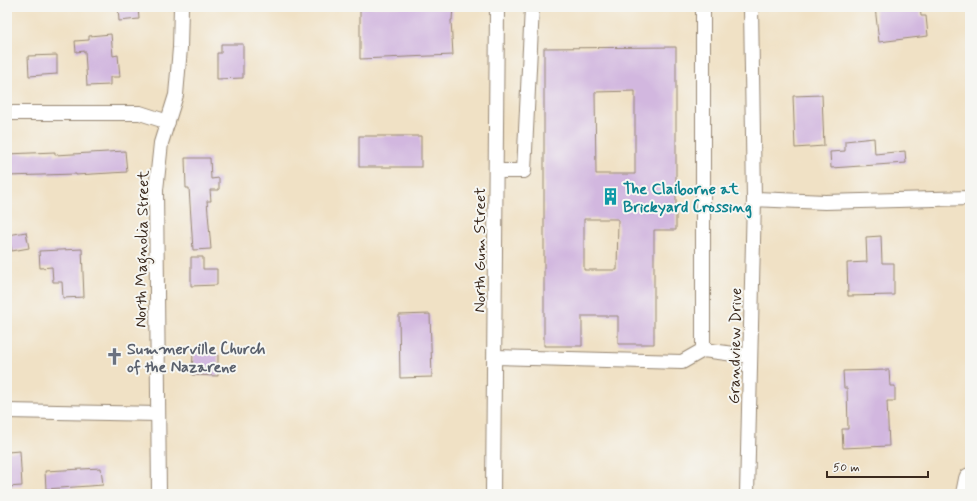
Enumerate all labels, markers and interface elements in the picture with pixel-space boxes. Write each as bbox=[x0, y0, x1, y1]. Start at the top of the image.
street label: North Magnolia Street bbox=[131, 170, 155, 328]
place label: The Claiborne at Brickyard Crossing bbox=[623, 179, 752, 219]
street label: North Gum Street bbox=[470, 187, 491, 313]
building icon: The Claiborne at Brickyard Crossing bbox=[600, 187, 620, 207]
street label: Grandview Drive bbox=[724, 288, 747, 404]
place label: Summerville Church of the Nazarene bbox=[127, 339, 266, 378]
church icon: Summerville Church of the Nazarene bbox=[104, 347, 124, 367]
scale bar bbox=[827, 453, 928, 479]
text: 50 m bbox=[833, 460, 860, 476]

